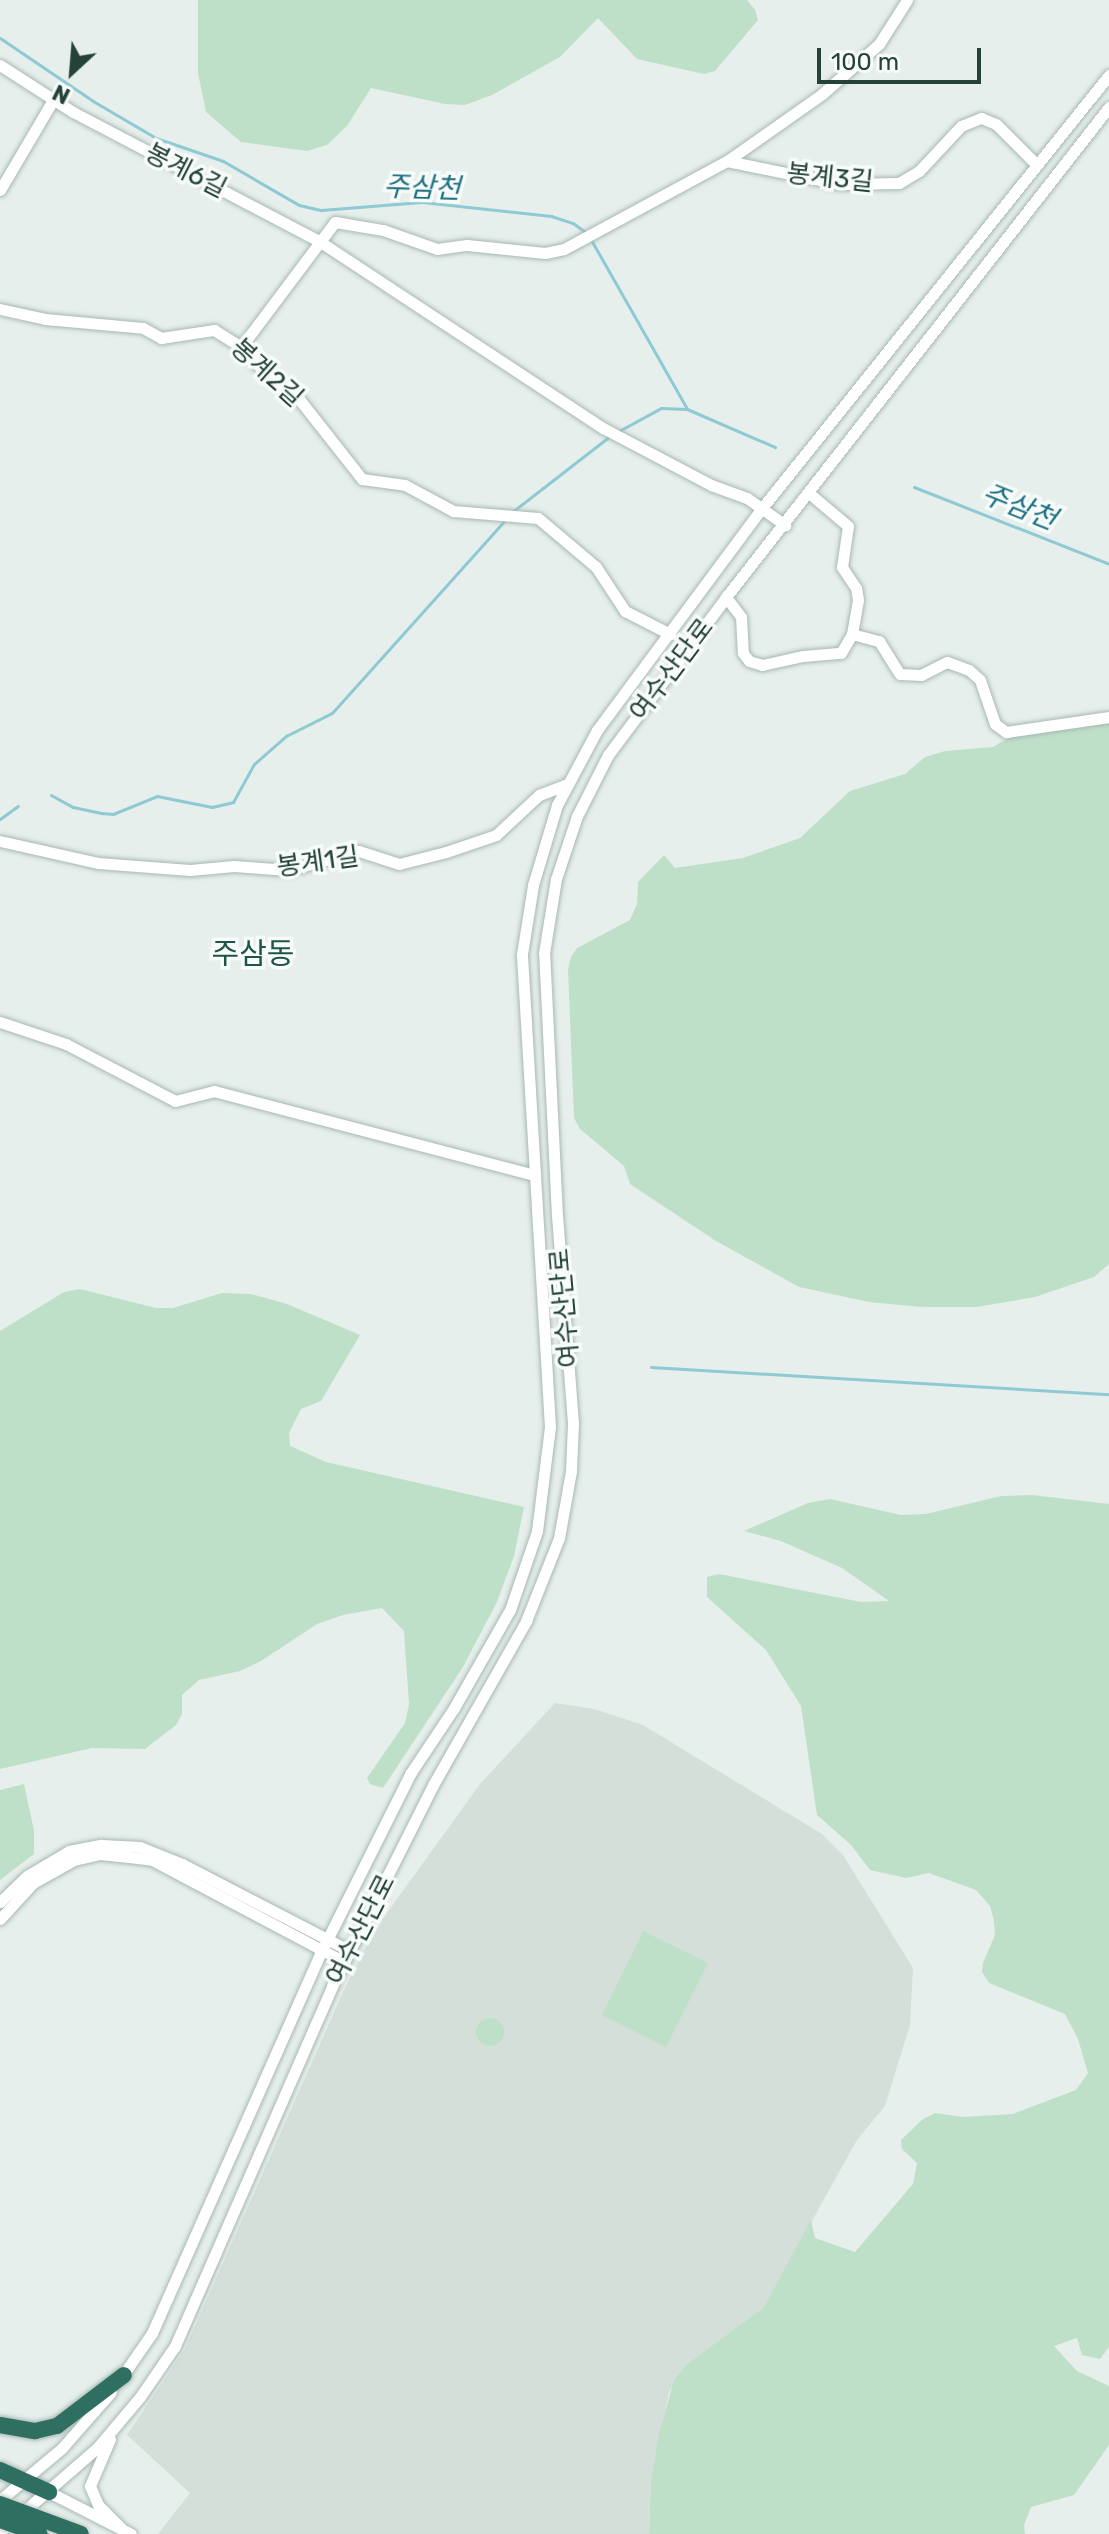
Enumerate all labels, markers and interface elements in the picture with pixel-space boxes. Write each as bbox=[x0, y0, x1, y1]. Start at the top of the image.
north arrow bbox=[32, 32, 112, 112]
scale bar bbox=[821, 32, 985, 82]
text: 100 m bbox=[831, 48, 899, 76]
text: N bbox=[48, 78, 74, 110]
street label: 봉계6길 bbox=[140, 137, 232, 205]
street label: 봉계3길 bbox=[785, 158, 875, 198]
water label: 주삼천 bbox=[383, 170, 461, 206]
street label: 봉계2길 bbox=[224, 332, 310, 414]
water label: 주삼천 bbox=[977, 477, 1061, 537]
street label: 여수산단로 bbox=[624, 613, 720, 727]
street label: 봉계1길 bbox=[275, 841, 361, 883]
district label: 주삼동 bbox=[212, 936, 294, 972]
street label: 여수산단로 bbox=[544, 1247, 586, 1369]
street label: 여수산단로 bbox=[320, 1870, 402, 1990]

